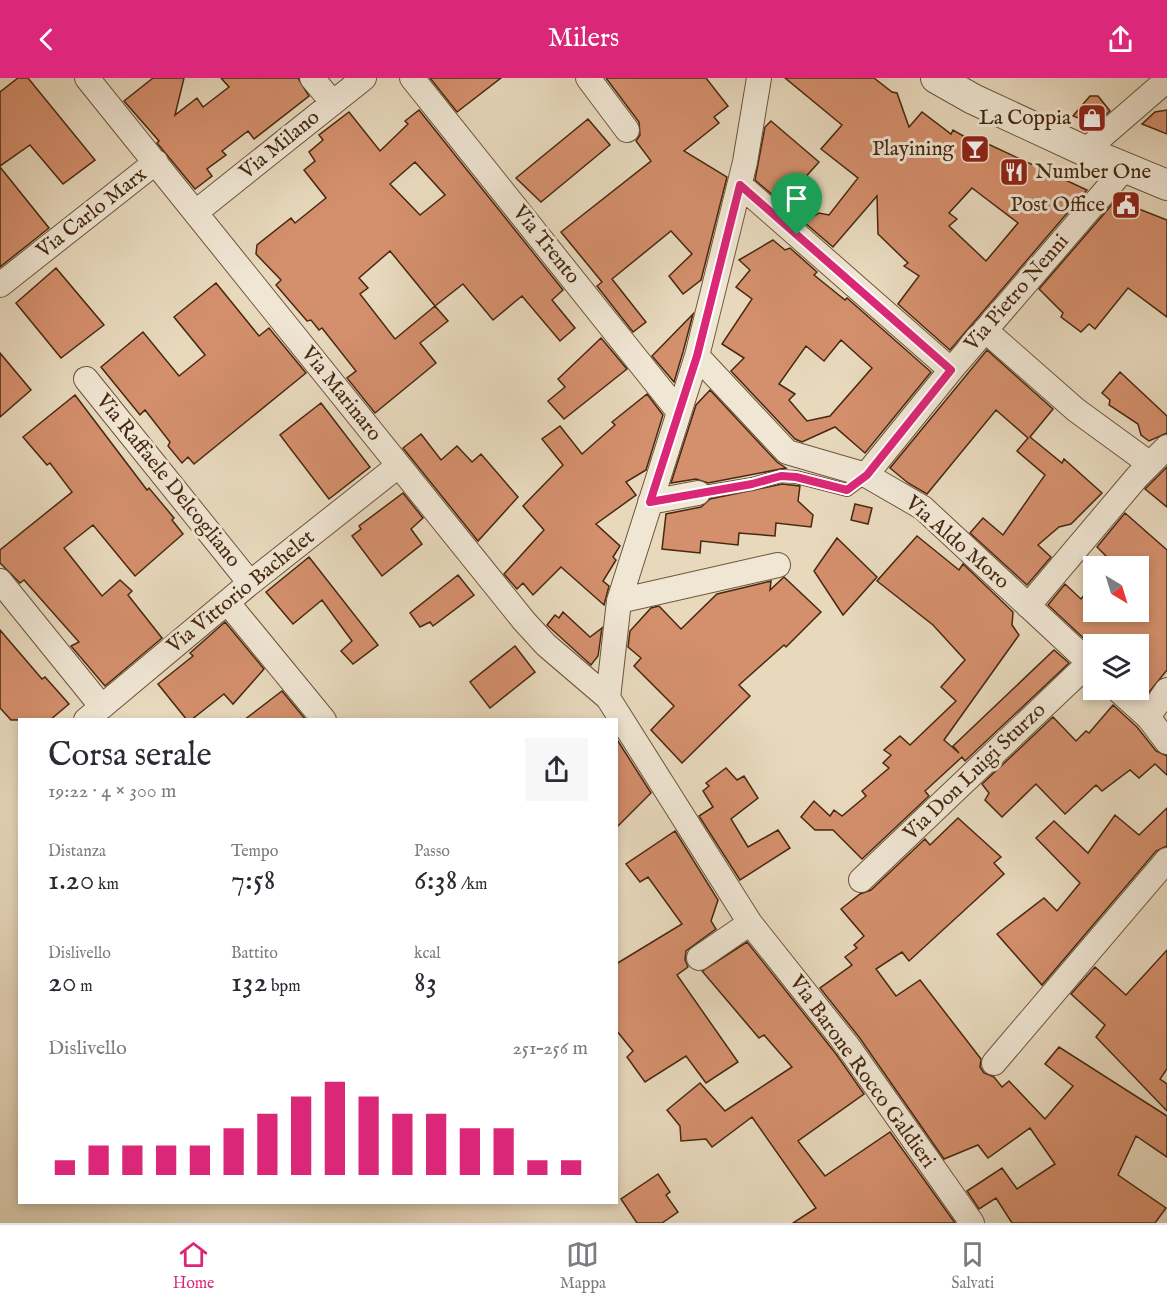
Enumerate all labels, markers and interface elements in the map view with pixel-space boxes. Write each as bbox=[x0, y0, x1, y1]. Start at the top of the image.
text: Milers bbox=[548, 22, 619, 56]
icon: back bbox=[30, 23, 63, 56]
icon: share bbox=[1104, 23, 1137, 56]
shop icon: La Coppia bbox=[1076, 102, 1108, 134]
street label: Via Milano bbox=[234, 104, 326, 186]
place label: La Coppia bbox=[979, 105, 1072, 132]
bar icon: Playining bbox=[959, 133, 991, 165]
place label: Playining bbox=[872, 136, 955, 163]
restaurant icon: Number One bbox=[998, 156, 1030, 188]
place label: Number One bbox=[1035, 159, 1151, 186]
street label: Via Carlo Marx bbox=[30, 161, 153, 265]
pin bbox=[771, 173, 822, 235]
icon: arrive bbox=[780, 182, 813, 215]
public building icon: Post Office bbox=[1110, 189, 1142, 221]
place label: Post Office bbox=[1010, 192, 1105, 219]
street label: Via Trento bbox=[505, 199, 586, 290]
street label: Via Pietro Nenni bbox=[958, 229, 1075, 358]
street label: Via Marinaro bbox=[294, 340, 388, 447]
street label: Via Raffaele Delcogliano bbox=[89, 388, 246, 573]
street label: Via Aldo Moro bbox=[898, 490, 1015, 596]
street label: Via Vittorio Bachelet bbox=[161, 524, 320, 660]
north arrow bbox=[1083, 556, 1149, 622]
map controls bbox=[1083, 556, 1149, 700]
button: layers bbox=[1083, 634, 1149, 700]
street label: Via Don Luigi Sturzo bbox=[897, 697, 1052, 848]
text: Corsa serale bbox=[48, 735, 212, 777]
button: share bbox=[525, 738, 588, 801]
text: 19:22 · 4 × 300 m bbox=[48, 779, 176, 804]
text: Distanza bbox=[48, 842, 106, 862]
text: Tempo bbox=[231, 842, 278, 862]
text: Passo bbox=[414, 842, 450, 862]
text: 1.20 bbox=[48, 862, 94, 900]
text: 7:58 bbox=[231, 862, 276, 900]
text: 6:38 bbox=[414, 862, 458, 900]
text: km bbox=[94, 875, 119, 895]
text: /km bbox=[458, 875, 487, 895]
text: Dislivello bbox=[48, 944, 111, 964]
text: Battito bbox=[231, 944, 278, 964]
text: kcal bbox=[414, 944, 441, 964]
text: 20 bbox=[48, 964, 77, 1002]
text: 132 bbox=[231, 964, 267, 1002]
text: 83 bbox=[414, 964, 437, 1002]
street label: Via Barone Rocco Galdieri bbox=[782, 969, 941, 1174]
text: m bbox=[77, 977, 93, 997]
text: bpm bbox=[267, 977, 301, 997]
text: Dislivello bbox=[48, 1036, 127, 1061]
text: 251–256 m bbox=[513, 1036, 588, 1061]
tab: Home bbox=[173, 1238, 214, 1294]
tab: Mappa bbox=[560, 1238, 606, 1294]
tab: Salvati bbox=[951, 1238, 994, 1294]

